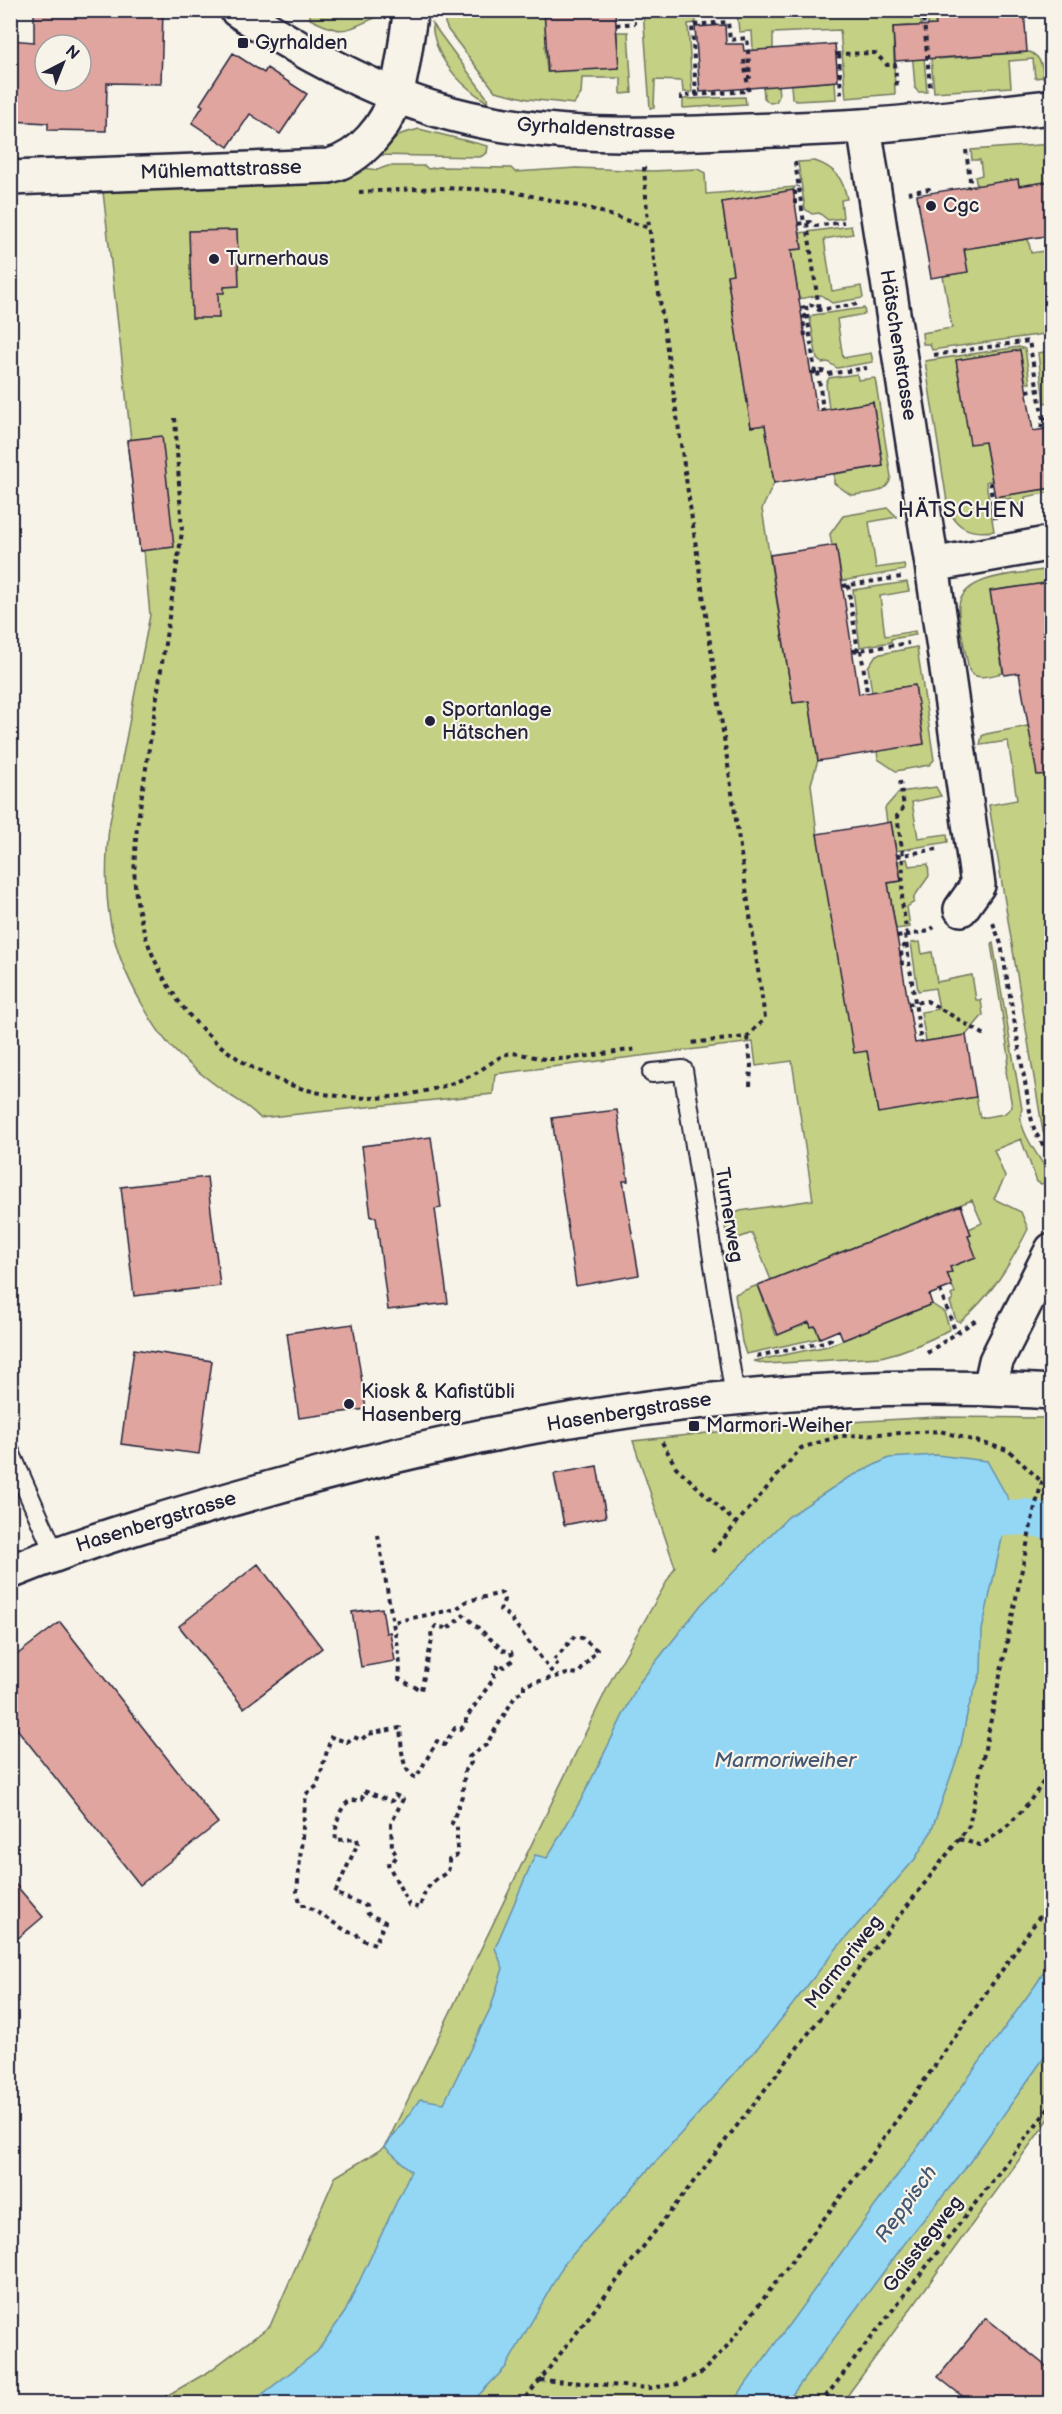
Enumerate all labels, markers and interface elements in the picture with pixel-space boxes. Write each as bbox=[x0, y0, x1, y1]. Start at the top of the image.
place label: Gyrhalden bbox=[255, 31, 348, 55]
north arrow bbox=[33, 33, 93, 93]
marker: Gyrhalden bbox=[236, 36, 250, 50]
text: N bbox=[61, 42, 83, 64]
street label: Gyrhaldenstrasse bbox=[516, 113, 676, 145]
street label: Mühlemattstrasse bbox=[140, 155, 302, 185]
place label: Cgc bbox=[943, 194, 979, 218]
marker: Cgc bbox=[924, 199, 938, 213]
place label: Turnerhaus bbox=[226, 247, 329, 271]
marker: Turnerhaus bbox=[207, 252, 221, 266]
street label: Hätschenstrasse bbox=[874, 268, 922, 422]
district label: HÄTSCHEN bbox=[898, 497, 1026, 524]
place label: Sportanlage Hätschen bbox=[442, 698, 552, 745]
marker: Sportanlage Hätschen bbox=[423, 714, 437, 728]
street label: Turnerweg bbox=[710, 1166, 748, 1264]
place label: Kiosk & Kafistübli Hasenberg bbox=[361, 1380, 515, 1427]
street label: Hasenbergstrasse bbox=[545, 1387, 713, 1437]
marker: Kiosk & Kafistübli Hasenberg bbox=[342, 1397, 356, 1411]
place label: Marmori-Weiher bbox=[706, 1414, 853, 1438]
marker: Marmori-Weiher bbox=[687, 1419, 701, 1433]
street label: Hasenbergstrasse bbox=[73, 1486, 239, 1558]
water label: Marmoriweiher bbox=[714, 1748, 857, 1773]
street label: Marmoriweg bbox=[800, 1910, 888, 2014]
water label: Reppisch bbox=[870, 2160, 943, 2247]
street label: Gaisstegweg bbox=[878, 2191, 968, 2297]

